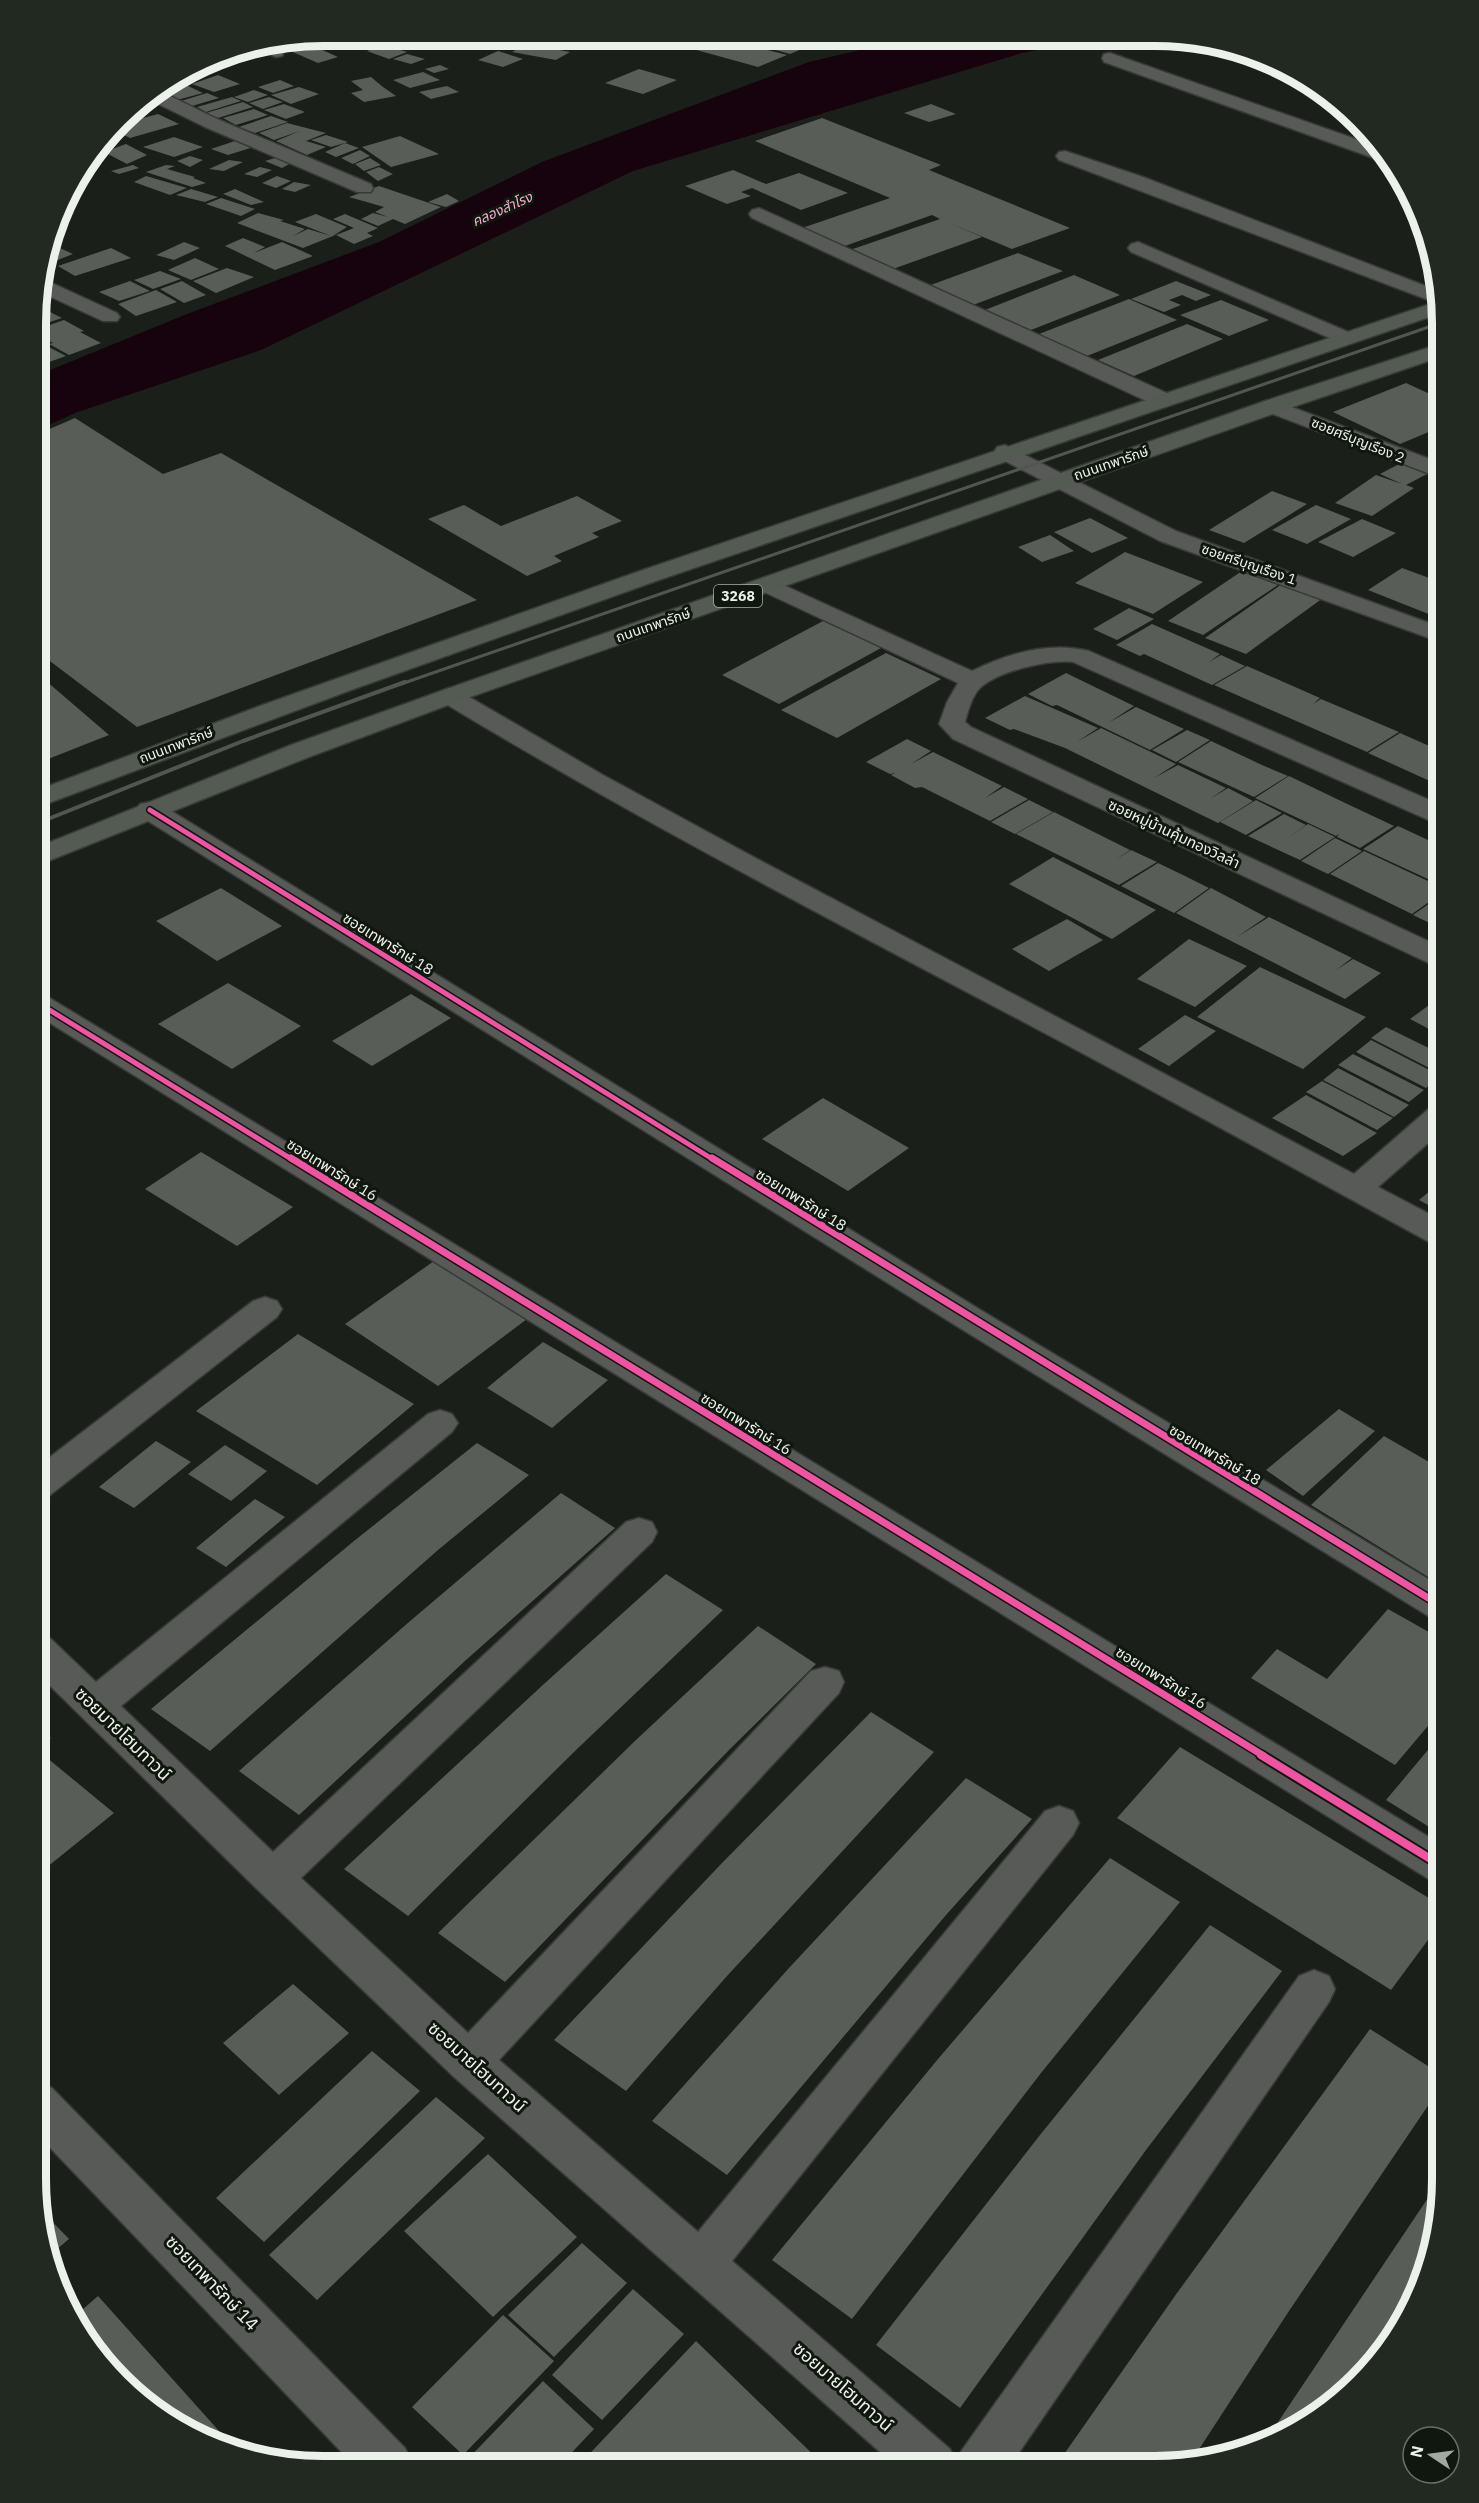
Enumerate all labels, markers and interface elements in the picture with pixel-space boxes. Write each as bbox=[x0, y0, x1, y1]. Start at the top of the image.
water label: คลองสำโรง bbox=[469, 187, 536, 230]
street label: ซอยศรีบุญเรือง 2 bbox=[1309, 413, 1407, 467]
street label: ถนนเทพารักษ์ bbox=[1071, 442, 1151, 484]
street label: ซอยศรีบุญเรือง 1 bbox=[1199, 539, 1299, 589]
road number: 3268 bbox=[714, 585, 762, 607]
street label: ถนนเทพารักษ์ bbox=[613, 604, 693, 646]
street label: ถนนเทพารักษ์ bbox=[136, 723, 216, 767]
street label: ซอยหมู่บ้านคุ้มทองวิลล่า bbox=[1105, 795, 1243, 872]
street label: ซอยเทพารักษ์ 18 bbox=[339, 908, 437, 979]
street label: ซอยเทพารักษ์ 16 bbox=[283, 1134, 381, 1205]
street label: ซอยเทพารักษ์ 18 bbox=[752, 1164, 850, 1235]
street label: ซอยเทพารักษ์ 16 bbox=[697, 1388, 795, 1459]
street label: ซอยเทพารักษ์ 18 bbox=[1166, 1420, 1264, 1489]
street label: ซอยเทพารักษ์ 16 bbox=[1112, 1642, 1210, 1713]
street label: ซอยมายโฮมทาวน์ bbox=[70, 1682, 176, 1785]
street label: ซอยมายโฮมทาวน์ bbox=[423, 2016, 531, 2117]
street label: ซอยเทพารักษ์ 14 bbox=[161, 2230, 264, 2335]
street label: ซอยมายโฮมทาวน์ bbox=[789, 2337, 898, 2436]
north arrow bbox=[1401, 2425, 1461, 2485]
text: N bbox=[1405, 2444, 1427, 2460]

